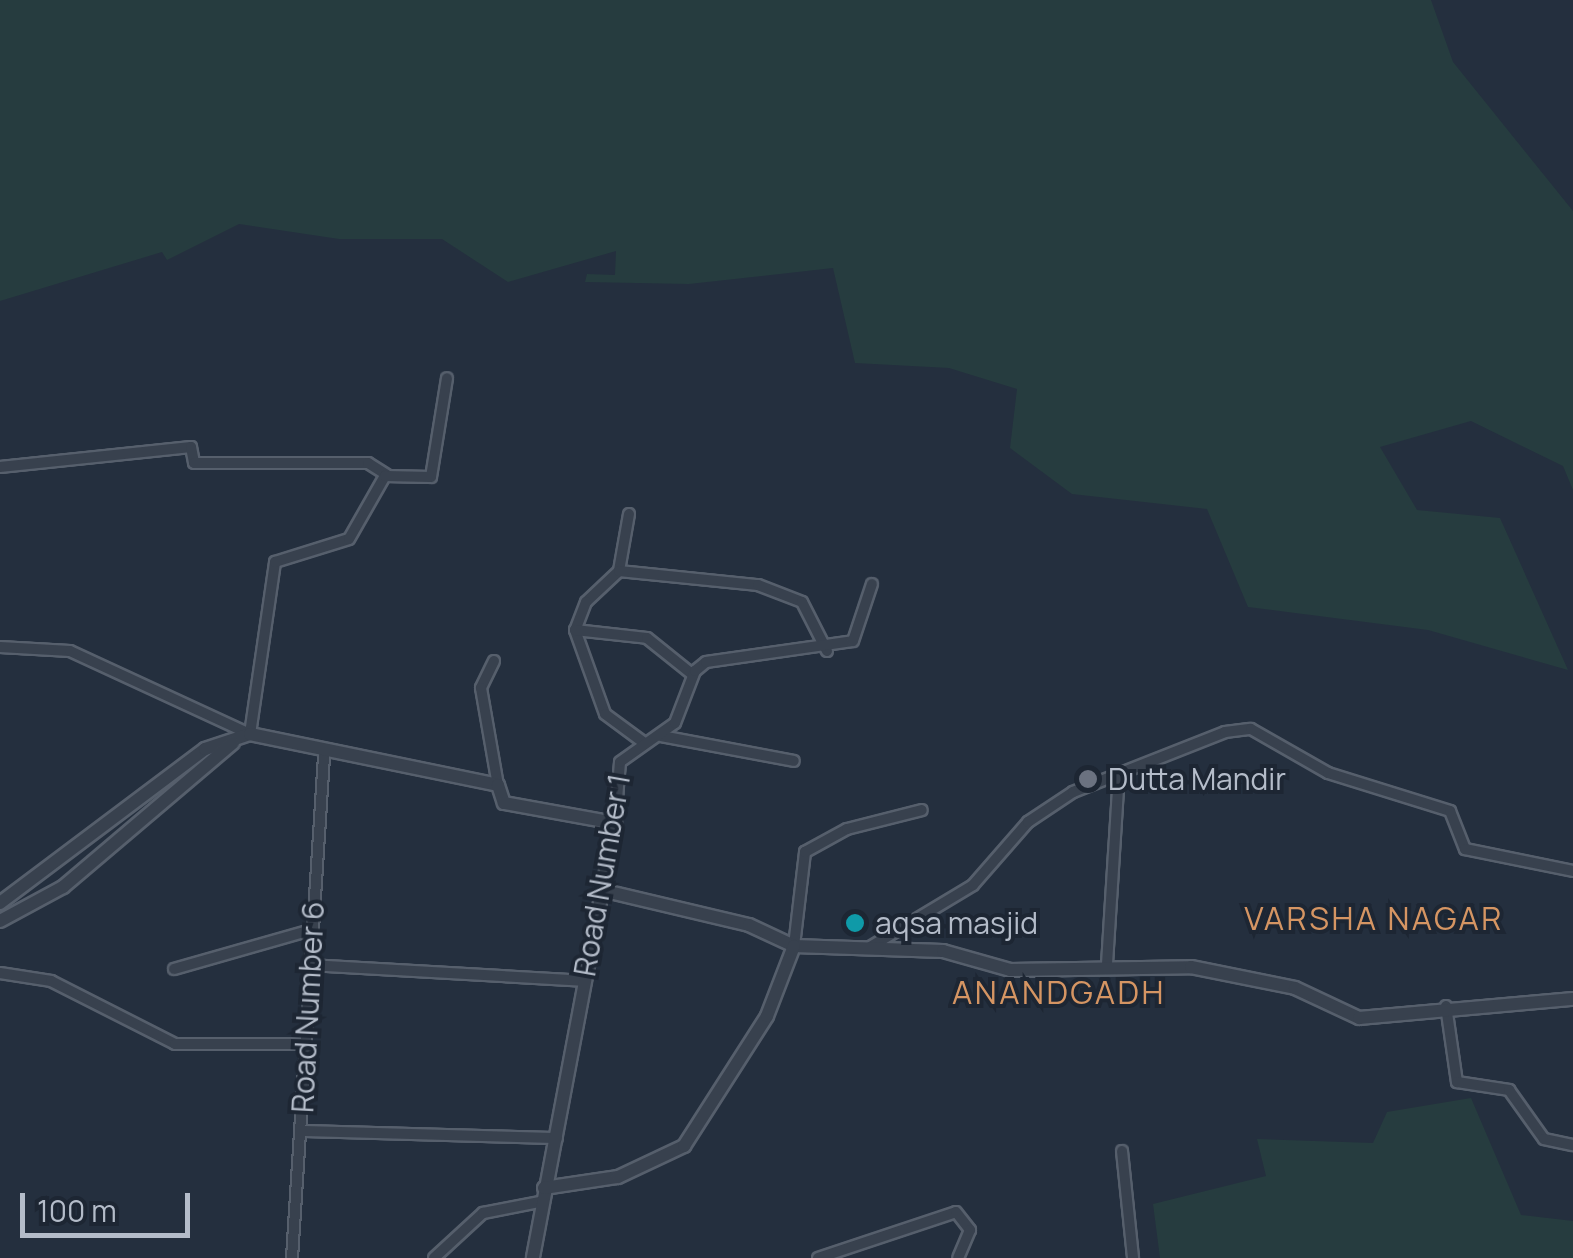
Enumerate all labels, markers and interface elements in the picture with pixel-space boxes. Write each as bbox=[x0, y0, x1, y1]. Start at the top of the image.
place label: Dutta Mandir bbox=[1108, 761, 1286, 797]
marker: Dutta Mandir bbox=[1077, 768, 1099, 790]
street label: Road Number 1 bbox=[567, 771, 637, 979]
district label: VARSHA NAGAR bbox=[1244, 899, 1504, 937]
street label: Road Number 6 bbox=[284, 900, 332, 1114]
place label: aqsa masjid bbox=[875, 905, 1038, 941]
marker: aqsa masjid bbox=[844, 912, 866, 934]
district label: ANANDGADH bbox=[952, 973, 1166, 1011]
scale bar bbox=[25, 1173, 195, 1235]
text: 100 m bbox=[37, 1190, 117, 1231]

